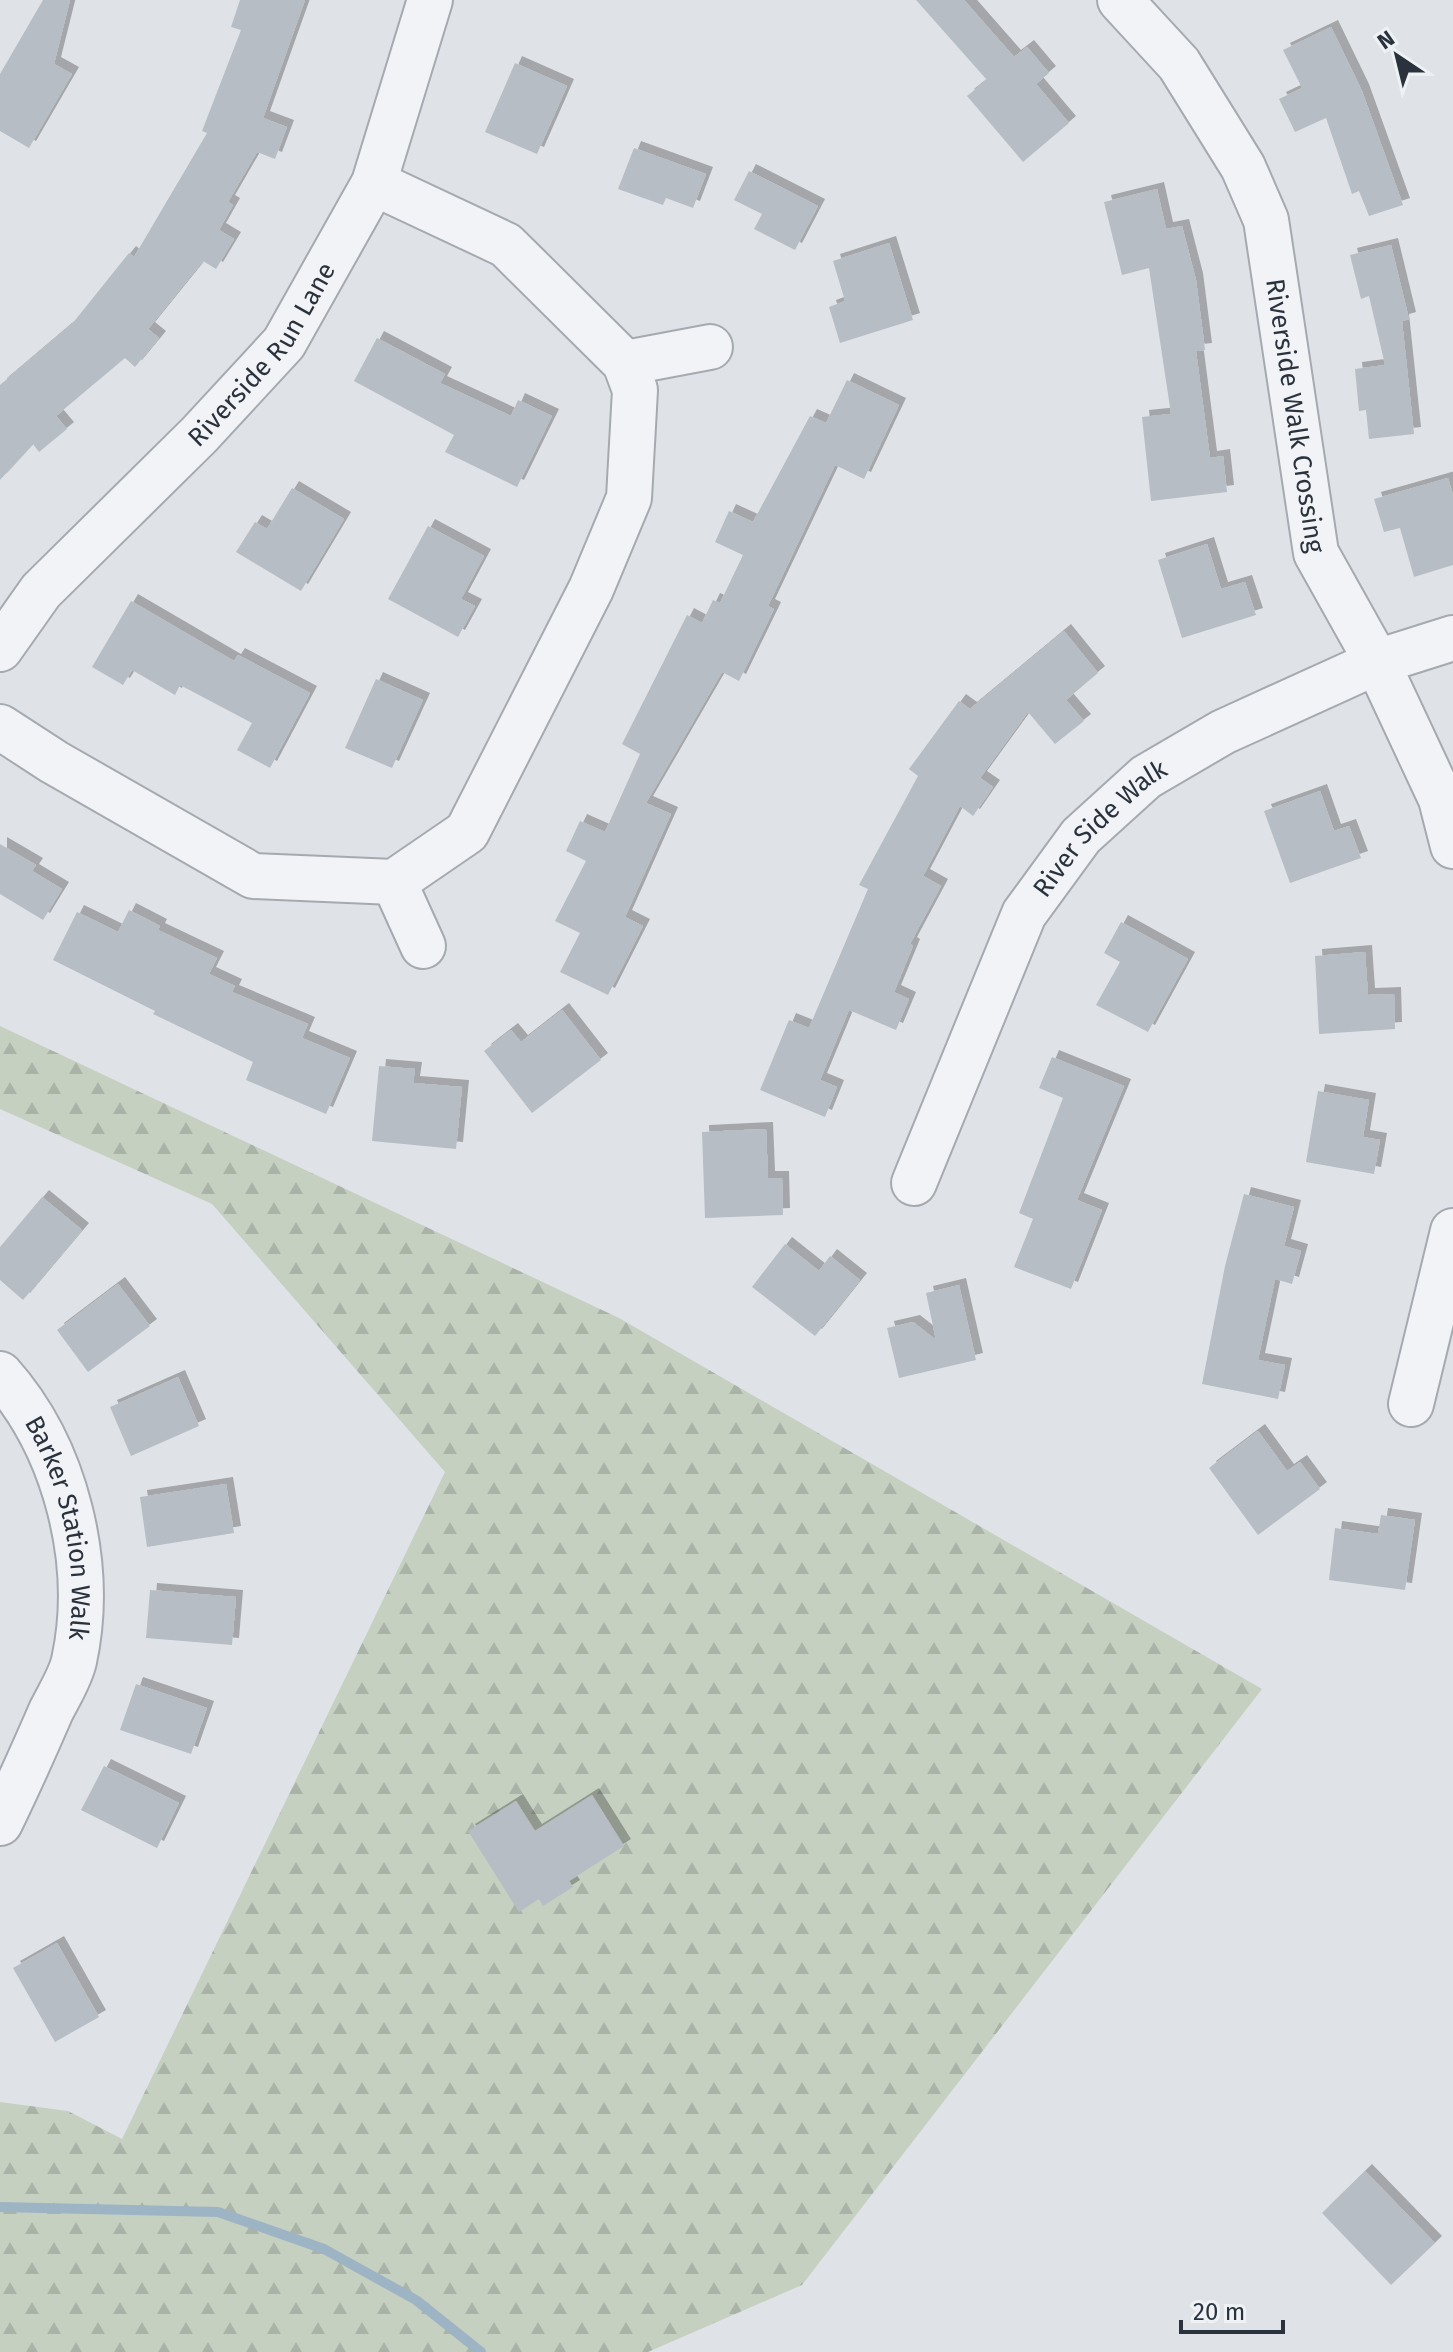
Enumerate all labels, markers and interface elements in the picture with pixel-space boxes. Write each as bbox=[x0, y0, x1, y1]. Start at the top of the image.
north arrow bbox=[1357, 16, 1437, 96]
text: N bbox=[1372, 25, 1400, 55]
street label: Riverside Run Lane bbox=[182, 257, 342, 453]
street label: Riverside Walk Crossing bbox=[1259, 277, 1331, 556]
street label: River Side Walk bbox=[1027, 753, 1173, 903]
street label: Barker Station Walk bbox=[18, 1410, 96, 1643]
scale bar bbox=[1181, 2284, 1283, 2334]
text: 20 m bbox=[1193, 2298, 1245, 2326]

